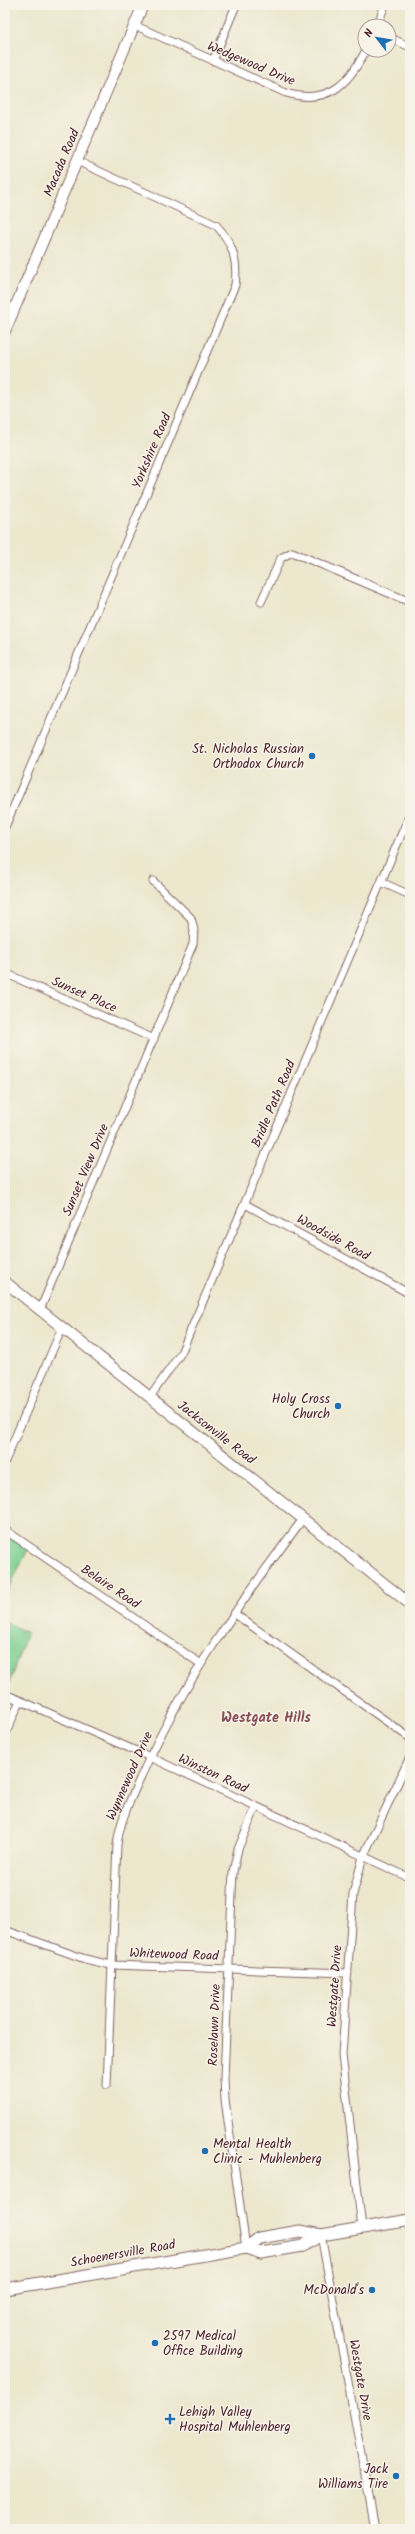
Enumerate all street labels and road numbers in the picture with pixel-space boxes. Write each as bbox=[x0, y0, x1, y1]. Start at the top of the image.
street label: Wedgewood Drive bbox=[204, 36, 298, 92]
street label: Macada Road bbox=[38, 125, 86, 200]
street label: Yorkshire Road bbox=[127, 409, 178, 492]
street label: Sunset Place bbox=[48, 971, 120, 1019]
street label: Bridle Path Road bbox=[246, 1057, 302, 1151]
street label: Sunset View Drive bbox=[57, 1120, 115, 1220]
street label: Woodside Road bbox=[293, 1209, 374, 1267]
street label: Jacksonville Road bbox=[172, 1396, 260, 1471]
street label: Belaire Road bbox=[76, 1559, 144, 1615]
street label: Wynnewood Drive bbox=[101, 1728, 159, 1824]
street label: Winston Road bbox=[175, 1749, 252, 1800]
street label: Whitewood Road bbox=[129, 1943, 220, 1967]
street label: Westgate Drive bbox=[322, 1944, 348, 2028]
street label: Roselawn Drive bbox=[203, 1983, 227, 2066]
street label: Schoenersville Road bbox=[69, 2234, 178, 2274]
street label: Westgate Drive bbox=[343, 2338, 377, 2422]

